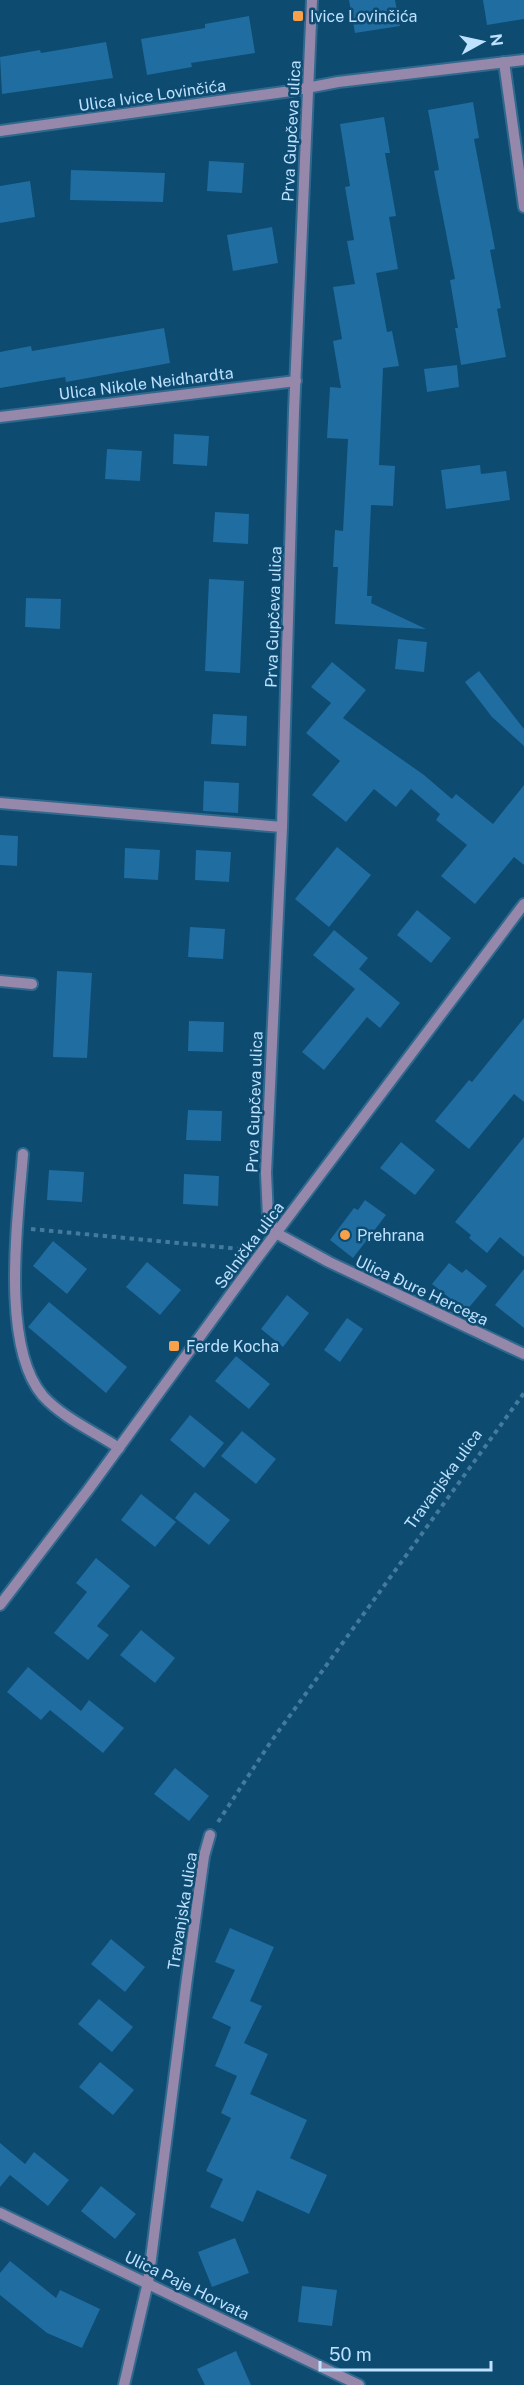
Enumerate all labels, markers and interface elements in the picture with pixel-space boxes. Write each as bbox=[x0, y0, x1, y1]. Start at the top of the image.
place label: Ivice Lovinčića bbox=[310, 7, 417, 26]
marker: Ivice Lovinčića bbox=[291, 9, 305, 23]
north arrow bbox=[452, 12, 512, 72]
text: N bbox=[486, 32, 507, 48]
street label: Prva Gupčeva ulica bbox=[278, 60, 305, 202]
street label: Ulica Ivice Lovinčića bbox=[77, 76, 227, 115]
street label: Ulica Nikole Neidhardta bbox=[58, 363, 234, 404]
street label: Prva Gupčeva ulica bbox=[262, 546, 285, 688]
street label: Prva Gupčeva ulica bbox=[243, 1031, 266, 1173]
street label: Selnička ulica bbox=[211, 1198, 288, 1292]
place label: Prehrana bbox=[357, 1226, 424, 1245]
marker: Prehrana bbox=[338, 1228, 352, 1242]
street label: Ulica Đure Hercega bbox=[352, 1251, 491, 1330]
place label: Ferde Kocha bbox=[186, 1337, 279, 1356]
marker: Ferde Kocha bbox=[167, 1339, 181, 1353]
street label: Travanjska ulica bbox=[401, 1426, 486, 1533]
street label: Travanjska ulica bbox=[164, 1851, 201, 1971]
street label: Ulica Paje Horvata bbox=[121, 2247, 252, 2324]
scale bar bbox=[320, 2334, 491, 2372]
text: 50 m bbox=[329, 2344, 372, 2365]

